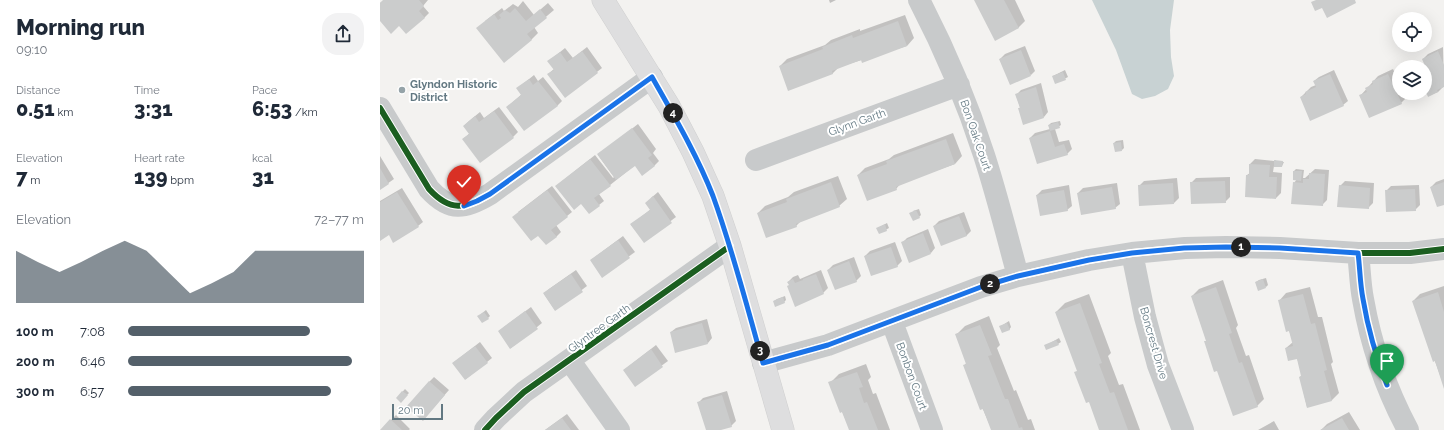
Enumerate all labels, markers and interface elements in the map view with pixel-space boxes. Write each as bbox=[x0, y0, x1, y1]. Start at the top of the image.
map controls bbox=[1392, 12, 1432, 100]
button: locate bbox=[1392, 12, 1432, 52]
button: share bbox=[322, 13, 364, 55]
text: Morning run bbox=[16, 14, 145, 40]
text: 09:10 bbox=[16, 42, 48, 57]
button: layers bbox=[1392, 60, 1432, 100]
place label: Glyndon Historic District bbox=[410, 78, 497, 104]
text: Distance bbox=[16, 84, 60, 97]
text: Time bbox=[134, 84, 160, 97]
text: Pace bbox=[252, 84, 277, 97]
marker: Glyndon Historic District bbox=[397, 85, 407, 95]
text: 0.51 bbox=[16, 97, 55, 121]
text: 3:31 bbox=[134, 97, 173, 121]
text: 6:53 bbox=[252, 97, 292, 121]
street label: Bon Oak Court bbox=[957, 98, 994, 173]
pin: 4 bbox=[663, 103, 683, 123]
text: km bbox=[55, 106, 73, 119]
text: /km bbox=[292, 106, 318, 119]
text: 4 bbox=[670, 106, 676, 119]
street label: Glynn Garth bbox=[827, 106, 888, 139]
text: Elevation bbox=[16, 152, 63, 165]
text: Heart rate bbox=[134, 152, 185, 165]
text: kcal bbox=[252, 152, 273, 165]
text: 7 bbox=[16, 165, 28, 189]
text: 139 bbox=[134, 165, 168, 189]
text: 31 bbox=[252, 165, 274, 189]
pin bbox=[447, 165, 481, 206]
icon: check bbox=[453, 171, 475, 193]
text: m bbox=[28, 174, 40, 187]
text: bpm bbox=[168, 174, 194, 187]
text: Elevation bbox=[16, 212, 71, 227]
text: 72–77 m bbox=[314, 212, 364, 227]
pin: 1 bbox=[1231, 237, 1251, 257]
text: 1 bbox=[1238, 240, 1244, 253]
pin: 2 bbox=[980, 274, 1000, 294]
text: 2 bbox=[987, 277, 993, 290]
street label: Glyntree Garth bbox=[566, 301, 633, 355]
street label: Boncrest Drive bbox=[1137, 306, 1170, 381]
text: 100 m bbox=[16, 324, 54, 339]
text: 7:08 bbox=[80, 324, 105, 339]
pin: 3 bbox=[750, 341, 770, 361]
street label: Bonbon Court bbox=[893, 341, 930, 412]
text: 3 bbox=[757, 344, 763, 357]
pin bbox=[1370, 344, 1404, 385]
icon: arrive bbox=[1376, 350, 1398, 372]
text: 200 m bbox=[16, 354, 55, 369]
text: 6:46 bbox=[80, 354, 105, 369]
text: 300 m bbox=[16, 384, 54, 399]
text: 6:57 bbox=[80, 384, 104, 399]
scale bar bbox=[392, 402, 443, 421]
text: 20 m bbox=[398, 404, 423, 417]

